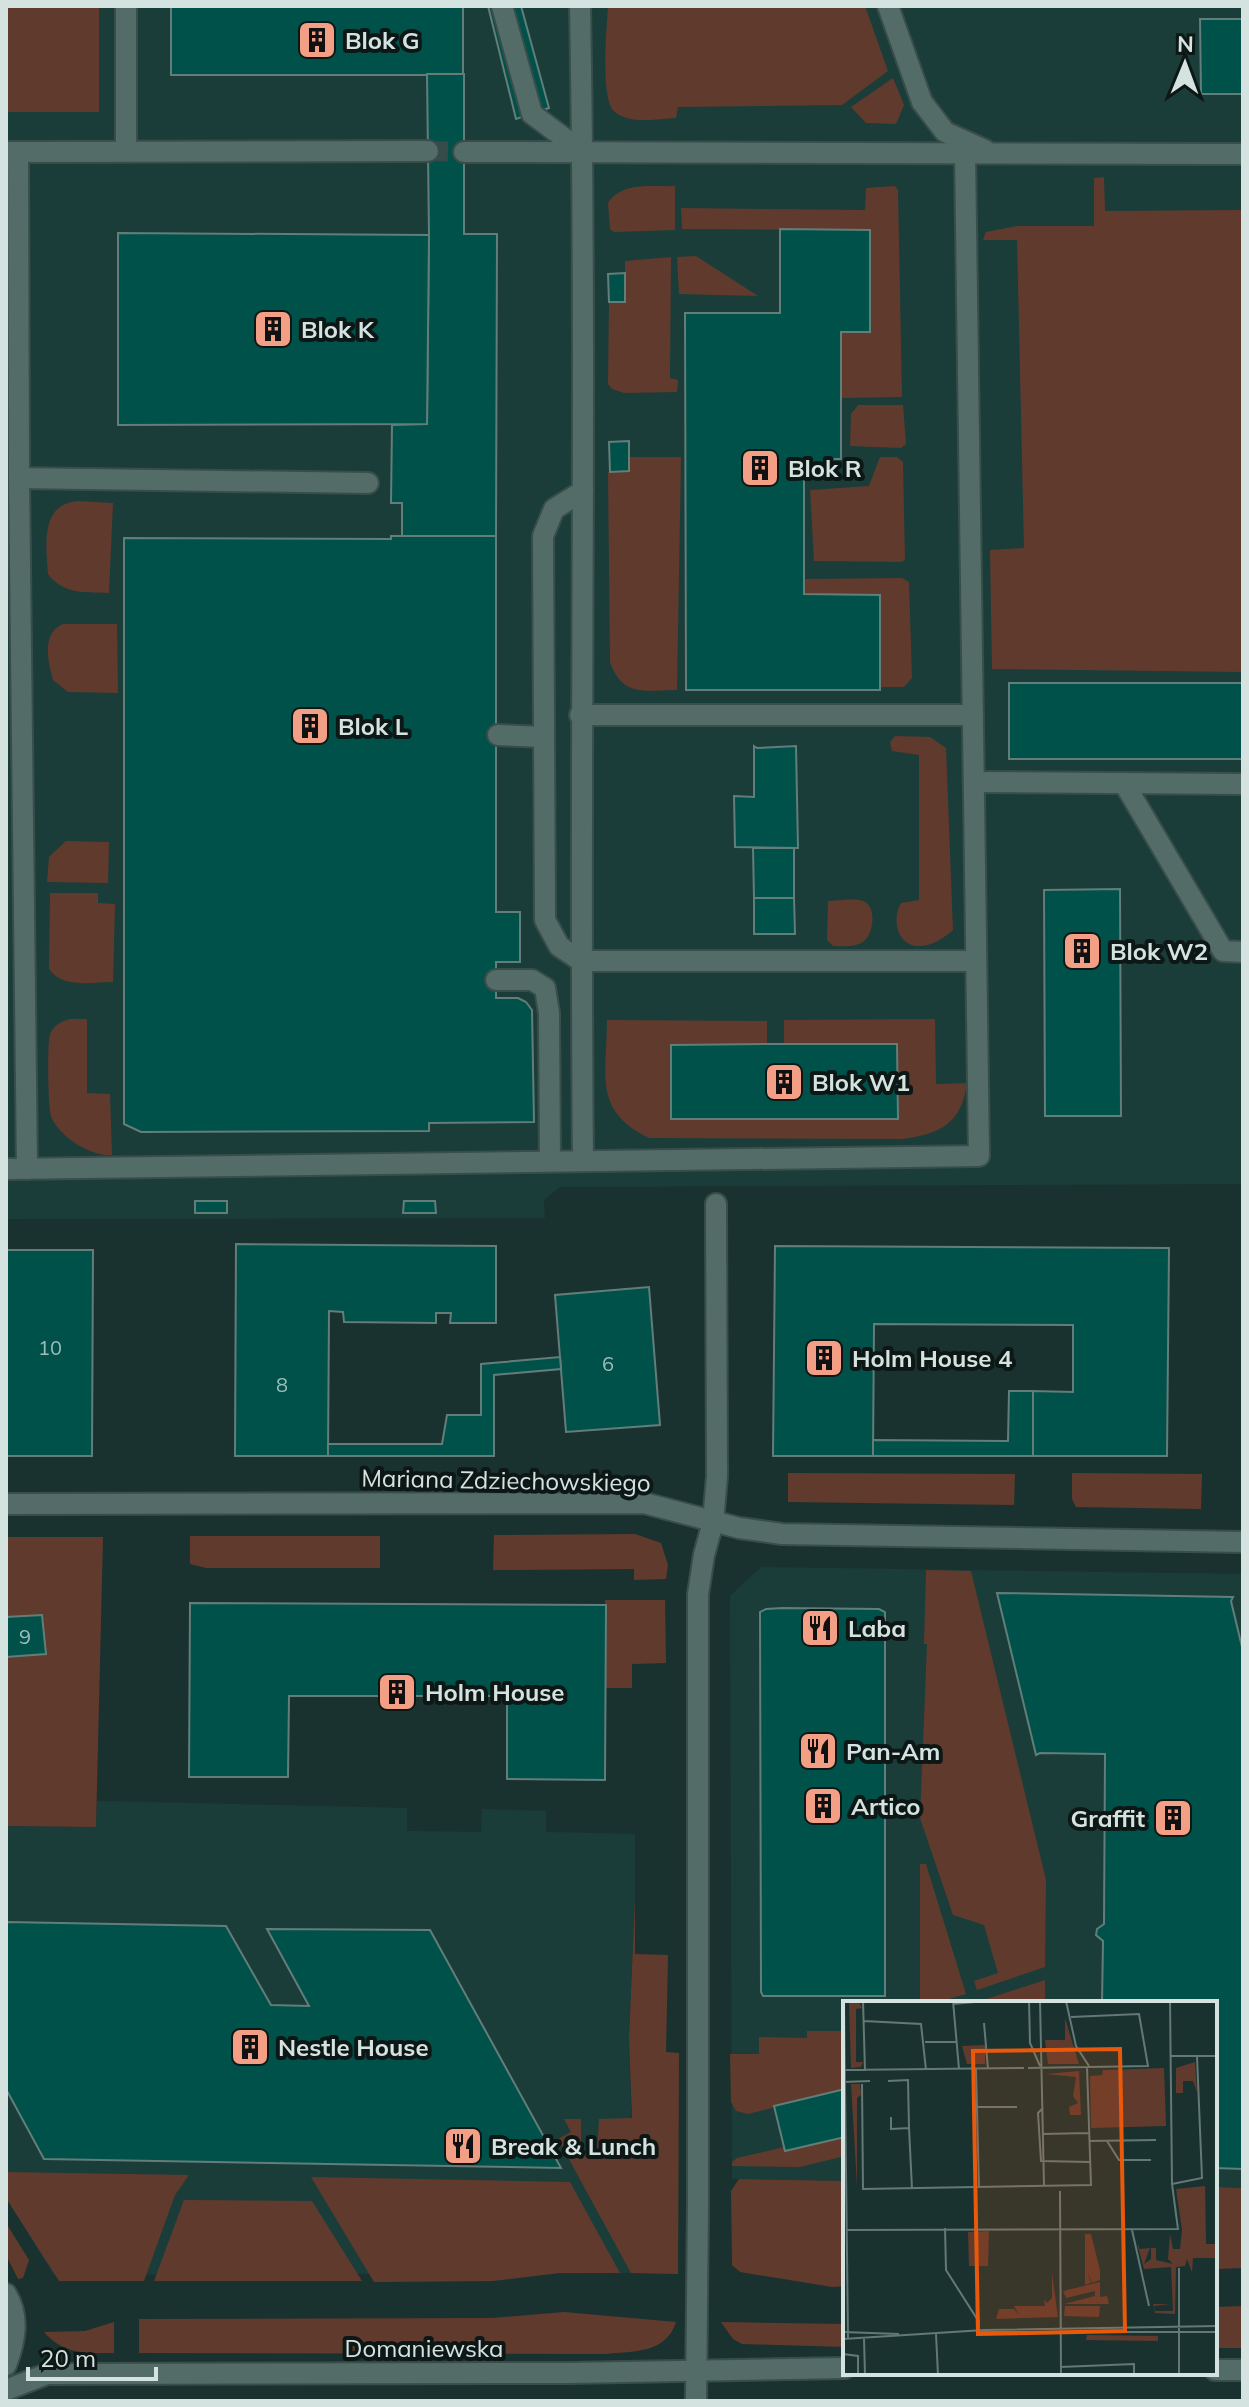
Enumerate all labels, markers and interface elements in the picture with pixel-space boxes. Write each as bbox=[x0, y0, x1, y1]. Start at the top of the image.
building icon: Blok G bbox=[296, 19, 338, 61]
north arrow bbox=[1145, 24, 1225, 104]
place label: Blok G bbox=[345, 25, 420, 55]
text: N bbox=[1177, 30, 1194, 58]
building icon: Blok K bbox=[252, 308, 294, 350]
place label: Blok K bbox=[301, 314, 375, 344]
building icon: Blok R bbox=[739, 447, 781, 489]
place label: Blok R bbox=[788, 453, 862, 483]
building icon: Blok L bbox=[289, 705, 331, 747]
place label: Blok L bbox=[338, 711, 408, 741]
building icon: Blok W2 bbox=[1061, 930, 1103, 972]
place label: Blok W2 bbox=[1110, 936, 1208, 966]
building icon: Blok W1 bbox=[763, 1061, 805, 1103]
place label: Blok W1 bbox=[812, 1067, 910, 1097]
house number: 10 bbox=[38, 1335, 62, 1360]
building icon: Holm House 4 bbox=[803, 1337, 845, 1379]
place label: Holm House 4 bbox=[852, 1343, 1012, 1373]
house number: 6 bbox=[602, 1351, 614, 1376]
house number: 8 bbox=[276, 1372, 288, 1397]
street label: Mariana Zdziechowskiego bbox=[361, 1462, 651, 1498]
restaurant icon: Laba bbox=[799, 1607, 841, 1649]
place label: Laba bbox=[848, 1613, 906, 1643]
house number: 9 bbox=[19, 1624, 31, 1649]
building icon: Holm House bbox=[376, 1671, 418, 1713]
place label: Holm House bbox=[425, 1677, 564, 1707]
restaurant icon: Pan-Am bbox=[797, 1730, 839, 1772]
place label: Pan-Am bbox=[846, 1736, 940, 1766]
building icon: Artico bbox=[802, 1785, 844, 1827]
place label: Artico bbox=[851, 1791, 921, 1821]
building icon: Graffit bbox=[1152, 1797, 1194, 1839]
place label: Graffit bbox=[1071, 1803, 1145, 1833]
inset map bbox=[843, 2001, 1217, 2375]
building icon: Nestle House bbox=[229, 2026, 271, 2068]
place label: Nestle House bbox=[278, 2032, 429, 2062]
restaurant icon: Break & Lunch bbox=[442, 2125, 484, 2167]
place label: Break & Lunch bbox=[491, 2131, 656, 2161]
scale bar bbox=[28, 2331, 156, 2381]
street label: Domaniewska bbox=[345, 2333, 503, 2363]
text: 20 m bbox=[40, 2343, 96, 2373]

